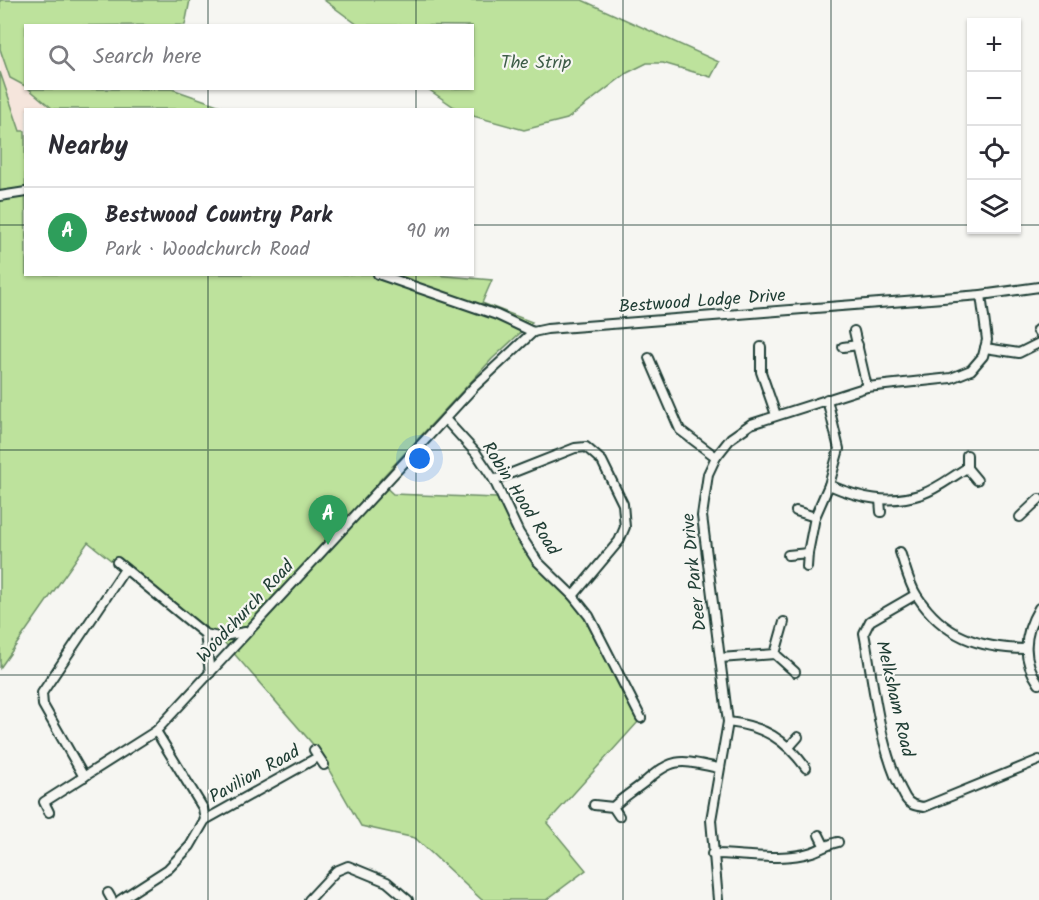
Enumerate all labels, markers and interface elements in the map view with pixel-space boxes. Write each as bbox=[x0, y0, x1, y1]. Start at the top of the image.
map controls bbox=[967, 18, 1021, 234]
button: + bbox=[967, 18, 1021, 72]
search box bbox=[24, 24, 474, 90]
text: Search here bbox=[93, 40, 201, 75]
icon: search bbox=[45, 41, 78, 74]
park label: The Strip bbox=[501, 49, 571, 78]
button: − bbox=[967, 72, 1021, 126]
text: Nearby bbox=[48, 126, 128, 168]
button: locate bbox=[967, 126, 1021, 180]
button: layers bbox=[967, 180, 1021, 234]
text: Bestwood Country Park bbox=[105, 199, 332, 234]
text: A bbox=[61, 216, 74, 248]
text: 90 m bbox=[406, 216, 450, 248]
text: Park · Woodchurch Road bbox=[105, 234, 309, 266]
street label: Bestwood Lodge Drive bbox=[618, 282, 786, 322]
street label: Robin Hood Road bbox=[473, 436, 567, 563]
your location bbox=[405, 444, 434, 473]
pin: A bbox=[308, 496, 348, 545]
street label: Deer Park Drive bbox=[674, 512, 716, 632]
street label: Woodchurch Road bbox=[190, 553, 303, 670]
street label: Melksham Road bbox=[867, 638, 922, 761]
street label: Pavilion Road bbox=[204, 738, 307, 812]

